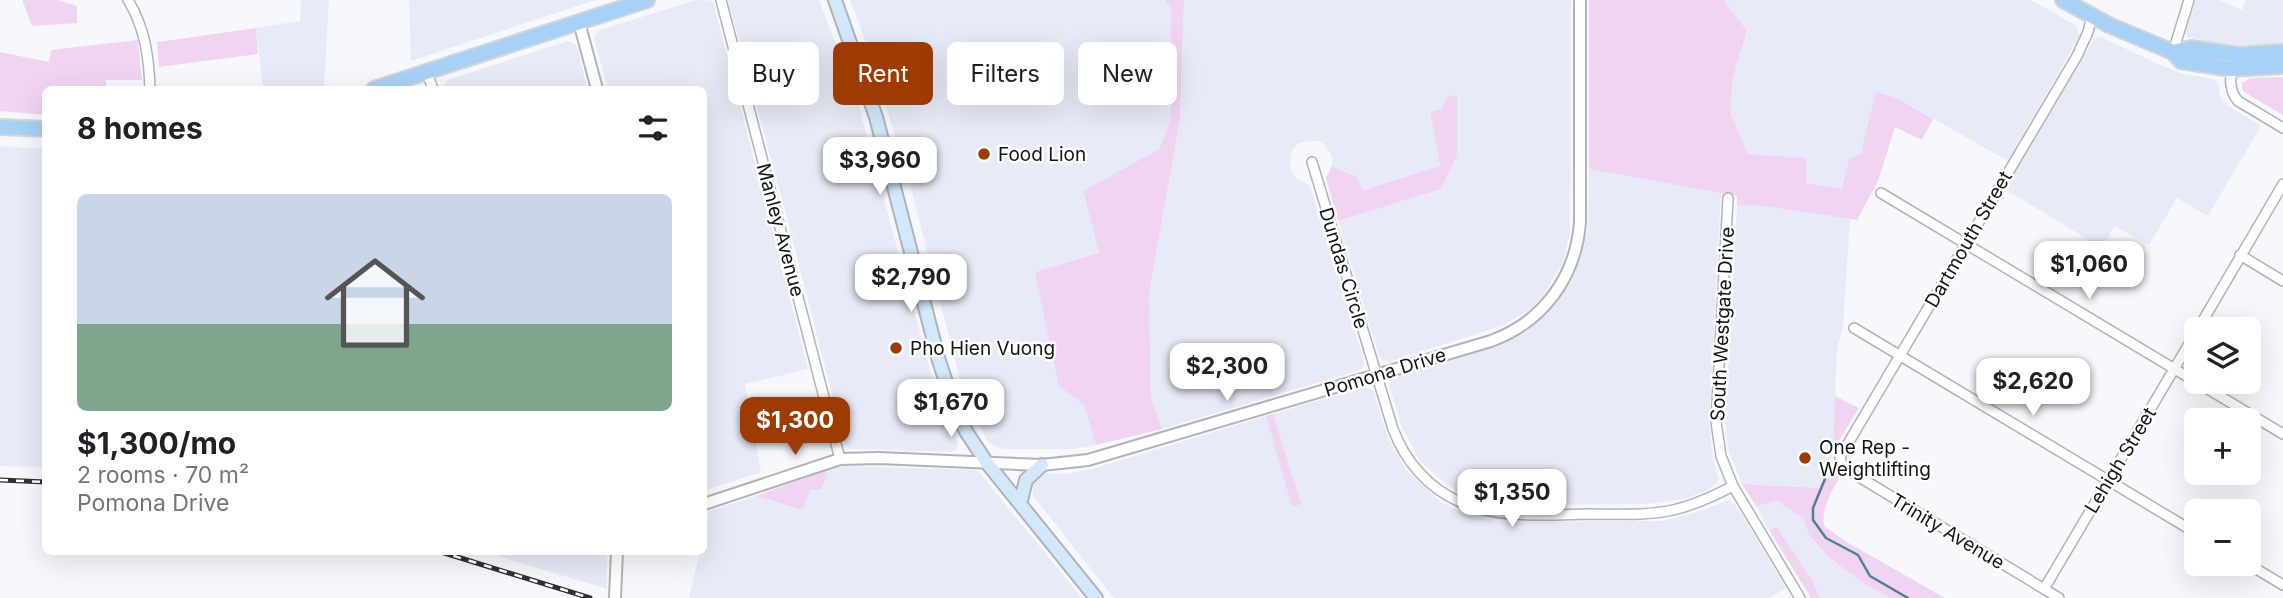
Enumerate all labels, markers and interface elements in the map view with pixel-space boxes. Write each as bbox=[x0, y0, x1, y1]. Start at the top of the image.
chip: Buy bbox=[728, 42, 819, 105]
chip: Rent bbox=[833, 42, 933, 105]
chip: Filters bbox=[947, 42, 1064, 105]
chip: New bbox=[1078, 42, 1177, 105]
icon: filters bbox=[634, 109, 672, 147]
text: 8 homes bbox=[77, 110, 203, 146]
pin: $3,960 bbox=[823, 138, 937, 197]
place label: Food Lion bbox=[998, 143, 1086, 166]
text: $3,960 bbox=[839, 146, 921, 174]
marker: Food Lion bbox=[976, 146, 992, 162]
street label: Manley Avenue bbox=[752, 161, 809, 299]
street label: Dartmouth Street bbox=[1920, 167, 2017, 312]
street label: Dundas Circle bbox=[1314, 205, 1373, 332]
street label: South Westgate Drive bbox=[1706, 226, 1739, 422]
icon: home bbox=[312, 240, 438, 366]
pin: $1,060 bbox=[2032, 242, 2146, 301]
text: $1,060 bbox=[2050, 250, 2128, 278]
pin: $2,790 bbox=[854, 254, 968, 314]
text: $2,790 bbox=[871, 263, 951, 291]
map controls bbox=[2184, 317, 2261, 576]
button: layers bbox=[2184, 317, 2261, 394]
place label: Pho Hien Vuong bbox=[910, 337, 1055, 360]
marker: Pho Hien Vuong bbox=[888, 340, 904, 356]
street label: Pomona Drive bbox=[1322, 343, 1449, 402]
pin: $2,300 bbox=[1170, 344, 1284, 403]
text: $2,300 bbox=[1186, 352, 1268, 380]
pin: $2,620 bbox=[1976, 358, 2090, 418]
text: $2,620 bbox=[1992, 367, 2074, 395]
pin: $1,670 bbox=[894, 380, 1008, 439]
text: $1,670 bbox=[913, 388, 989, 416]
pin: $1,300 bbox=[738, 398, 852, 457]
street label: Lehigh Street bbox=[2080, 403, 2161, 517]
text: $1,300 bbox=[756, 406, 834, 434]
button: + bbox=[2184, 408, 2261, 485]
text: $1,300/mo bbox=[77, 425, 236, 461]
place label: One Rep - Weightlifting bbox=[1819, 436, 1931, 481]
marker: One Rep - Weightlifting bbox=[1797, 450, 1813, 466]
text: 2 rooms · 70 m² bbox=[77, 461, 249, 489]
pin: $1,350 bbox=[1455, 470, 1569, 529]
text: $1,350 bbox=[1473, 478, 1551, 506]
text: Pomona Drive bbox=[77, 489, 229, 517]
street label: Trinity Avenue bbox=[1887, 489, 2009, 574]
button: − bbox=[2184, 499, 2261, 576]

